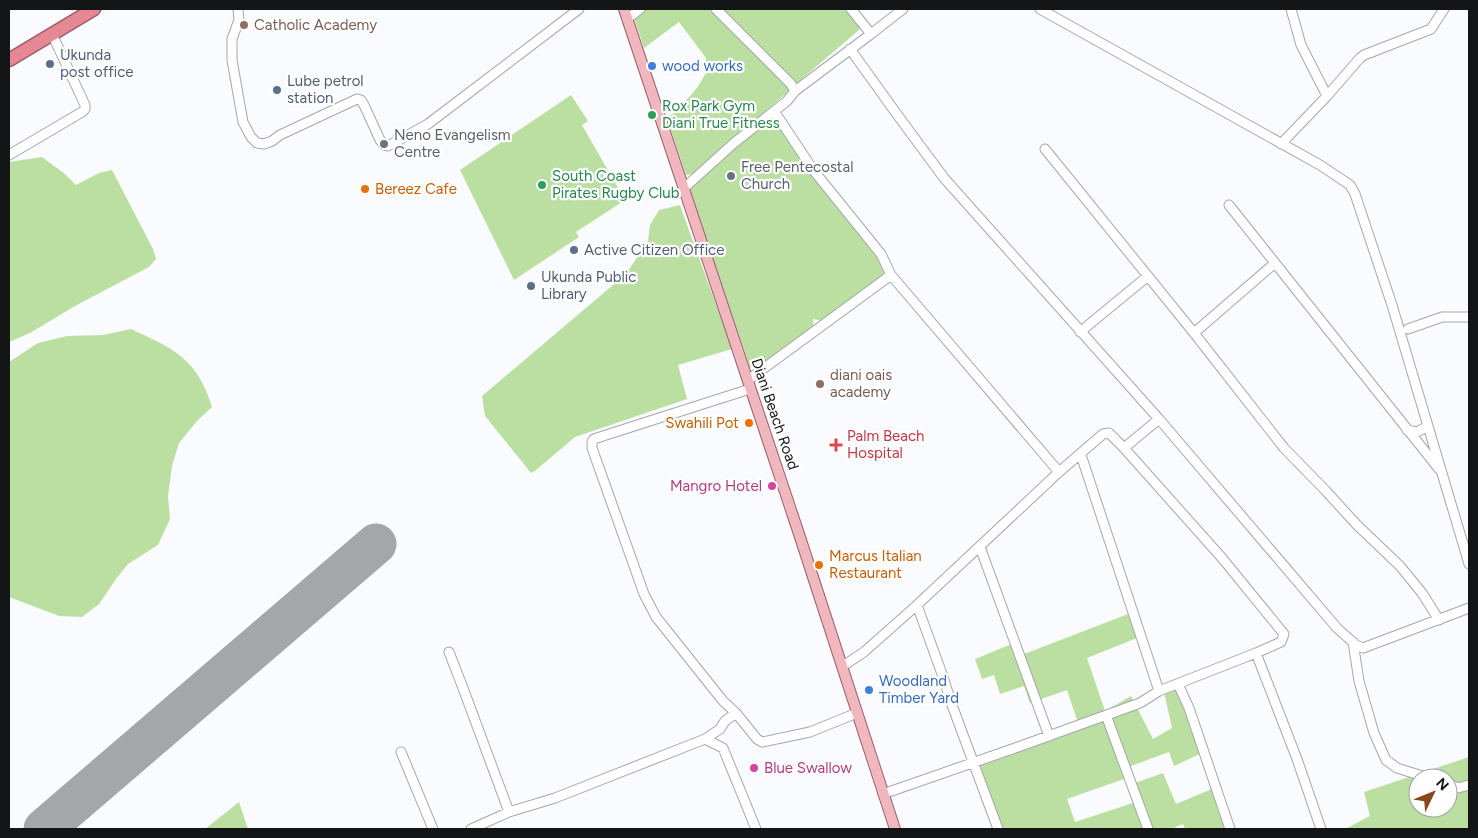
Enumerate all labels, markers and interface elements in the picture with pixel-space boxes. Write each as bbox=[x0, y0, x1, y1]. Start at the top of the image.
place label: Catholic Academy bbox=[254, 16, 377, 34]
marker: Catholic Academy bbox=[238, 19, 250, 31]
place label: Ukunda post office bbox=[60, 46, 134, 81]
place label: wood works bbox=[662, 57, 743, 75]
marker: Ukunda post office bbox=[44, 58, 56, 70]
marker: wood works bbox=[646, 60, 658, 72]
place label: Lube petrol station bbox=[287, 72, 364, 107]
marker: Lube petrol station bbox=[271, 84, 283, 96]
place label: Rox Park Gym Diani True Fitness bbox=[662, 97, 780, 132]
marker: Rox Park Gym Diani True Fitness bbox=[646, 109, 658, 121]
place label: Neno Evangelism Centre bbox=[394, 126, 511, 161]
marker: Neno Evangelism Centre bbox=[378, 138, 390, 150]
place label: Free Pentecostal Church bbox=[741, 158, 853, 193]
place label: South Coast Pirates Rugby Club bbox=[552, 167, 680, 202]
marker: Free Pentecostal Church bbox=[725, 170, 737, 182]
marker: South Coast Pirates Rugby Club bbox=[536, 179, 548, 191]
place label: Bereez Cafe bbox=[375, 180, 457, 198]
marker: Bereez Cafe bbox=[359, 183, 371, 195]
place label: Active Citizen Office bbox=[584, 241, 724, 259]
marker: Active Citizen Office bbox=[568, 244, 580, 256]
place label: Ukunda Public Library bbox=[541, 268, 636, 303]
marker: Ukunda Public Library bbox=[525, 280, 537, 292]
street label: Diani Beach Road bbox=[747, 356, 803, 472]
place label: diani oais academy bbox=[830, 366, 892, 401]
marker: diani oais academy bbox=[814, 378, 826, 390]
place label: Swahili Pot bbox=[665, 414, 739, 432]
marker: Swahili Pot bbox=[743, 417, 755, 429]
place label: Palm Beach Hospital bbox=[847, 427, 924, 462]
marker: Palm Beach Hospital bbox=[829, 438, 843, 452]
place label: Mangro Hotel bbox=[670, 477, 762, 495]
marker: Mangro Hotel bbox=[766, 480, 778, 492]
place label: Marcus Italian Restaurant bbox=[829, 547, 922, 582]
marker: Marcus Italian Restaurant bbox=[813, 559, 825, 571]
place label: Woodland Timber Yard bbox=[879, 672, 959, 707]
marker: Woodland Timber Yard bbox=[863, 684, 875, 696]
place label: Blue Swallow bbox=[764, 759, 852, 777]
marker: Blue Swallow bbox=[748, 762, 760, 774]
north arrow bbox=[1408, 768, 1458, 818]
text: N bbox=[1432, 775, 1452, 794]

